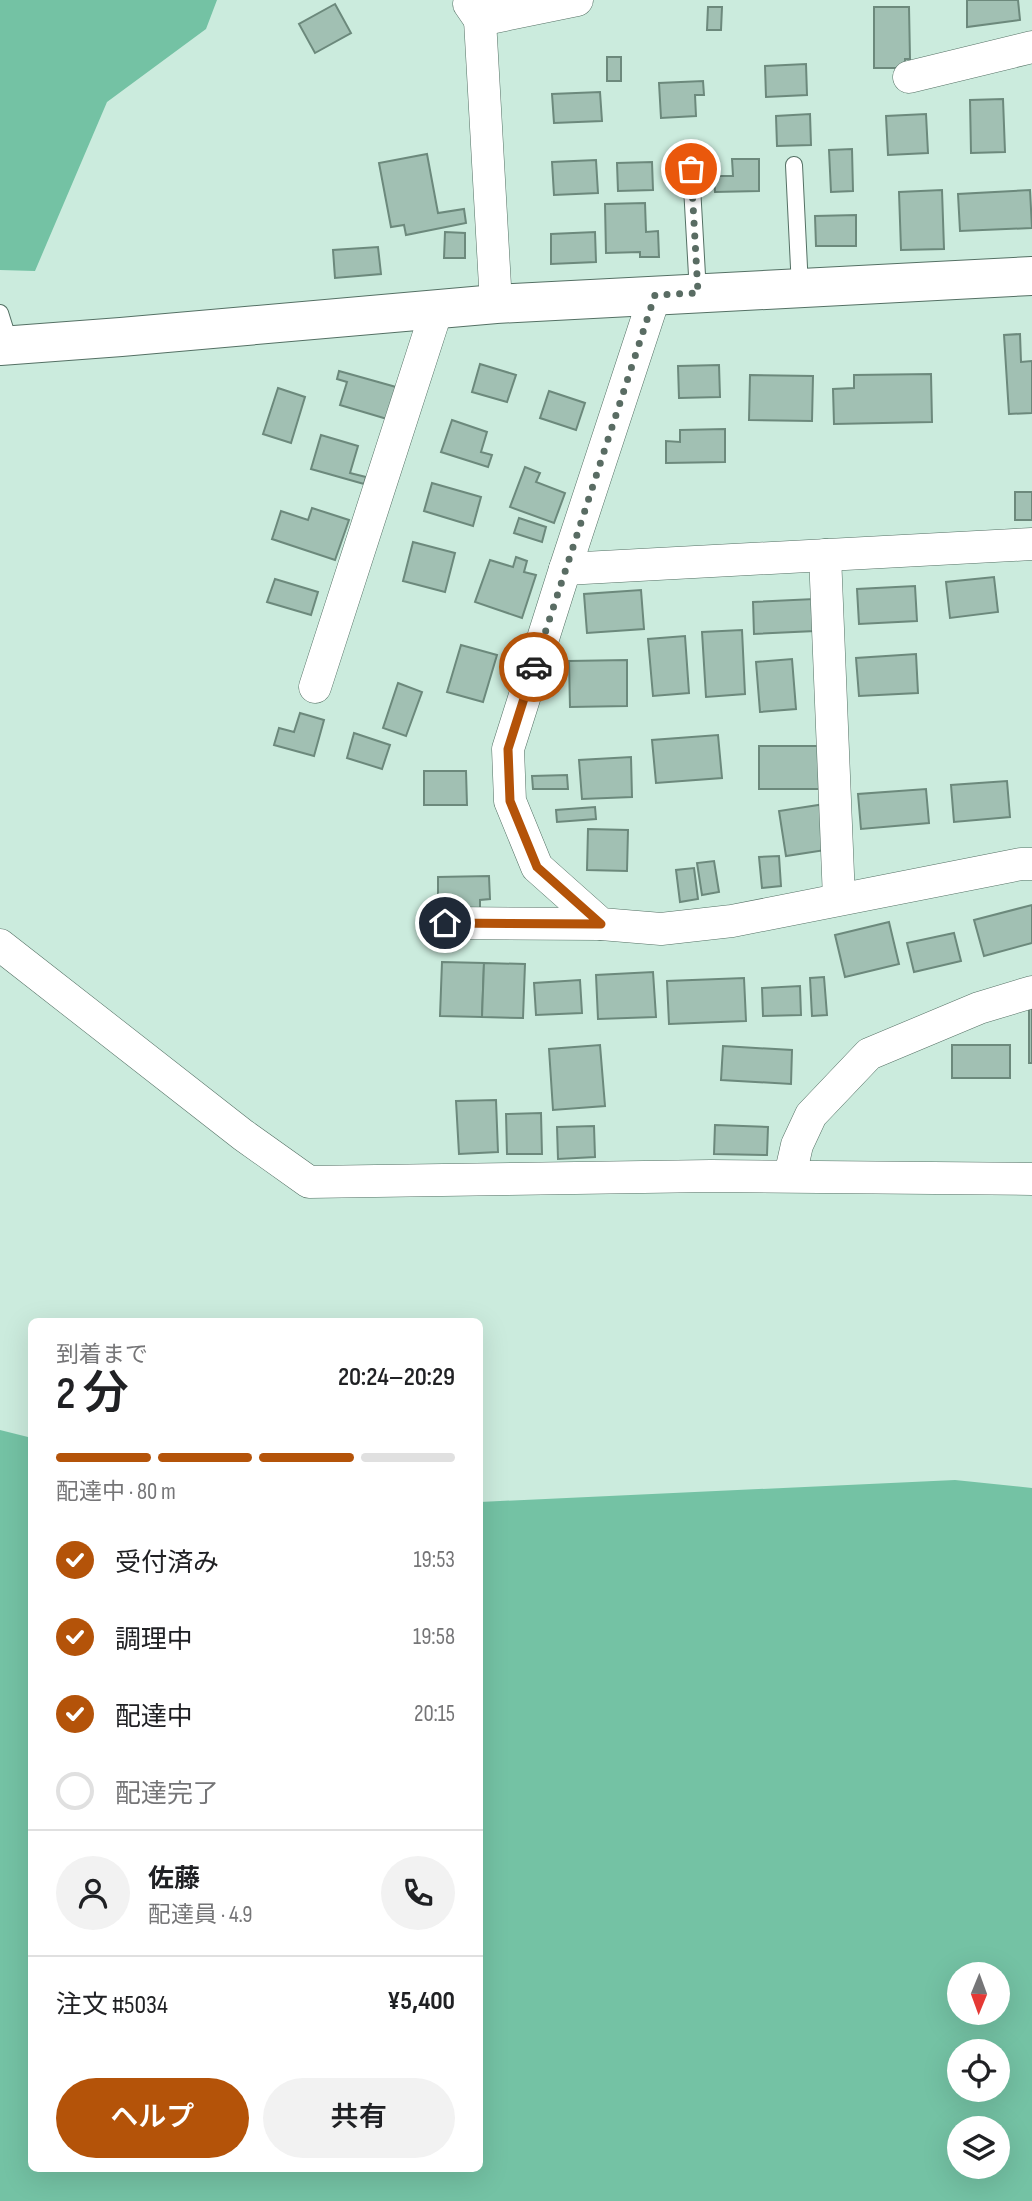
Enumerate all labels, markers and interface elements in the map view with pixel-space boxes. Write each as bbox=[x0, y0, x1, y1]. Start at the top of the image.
pin bbox=[661, 139, 721, 199]
icon: bag bbox=[672, 150, 710, 188]
courier bbox=[499, 632, 569, 702]
icon: car bbox=[515, 648, 553, 686]
pin bbox=[415, 893, 475, 953]
icon: home bbox=[426, 904, 464, 942]
text: 到着まで bbox=[56, 1341, 148, 1369]
text: 20:24–20:29 bbox=[338, 1362, 455, 1393]
text: 2 分 bbox=[56, 1367, 129, 1422]
text: 配達中 · 80 m bbox=[56, 1478, 176, 1506]
icon: check bbox=[56, 1541, 94, 1579]
text: 19:53 bbox=[414, 1546, 455, 1574]
text: 受付済み bbox=[115, 1548, 219, 1579]
icon: check bbox=[56, 1618, 94, 1656]
text: 19:58 bbox=[413, 1623, 455, 1651]
text: 調理中 bbox=[115, 1625, 193, 1656]
icon: check bbox=[56, 1695, 94, 1733]
text: 20:15 bbox=[414, 1700, 455, 1728]
text: 配達中 bbox=[115, 1702, 193, 1733]
text: 配達完了 bbox=[115, 1779, 219, 1810]
button: person bbox=[56, 1856, 130, 1930]
button: phone bbox=[381, 1856, 455, 1930]
text: 佐藤 bbox=[148, 1864, 200, 1895]
text: 配達員 · 4.9 bbox=[148, 1901, 253, 1929]
north arrow bbox=[947, 1962, 1010, 2025]
map controls bbox=[947, 1962, 1010, 2179]
text: ¥5,400 bbox=[387, 1986, 455, 2017]
text: 注文 #5034 bbox=[56, 1990, 168, 2021]
button: locate bbox=[947, 2039, 1010, 2102]
button: ヘルプ bbox=[56, 2078, 249, 2158]
button: 共有 bbox=[263, 2078, 455, 2158]
button: layers bbox=[947, 2116, 1010, 2179]

